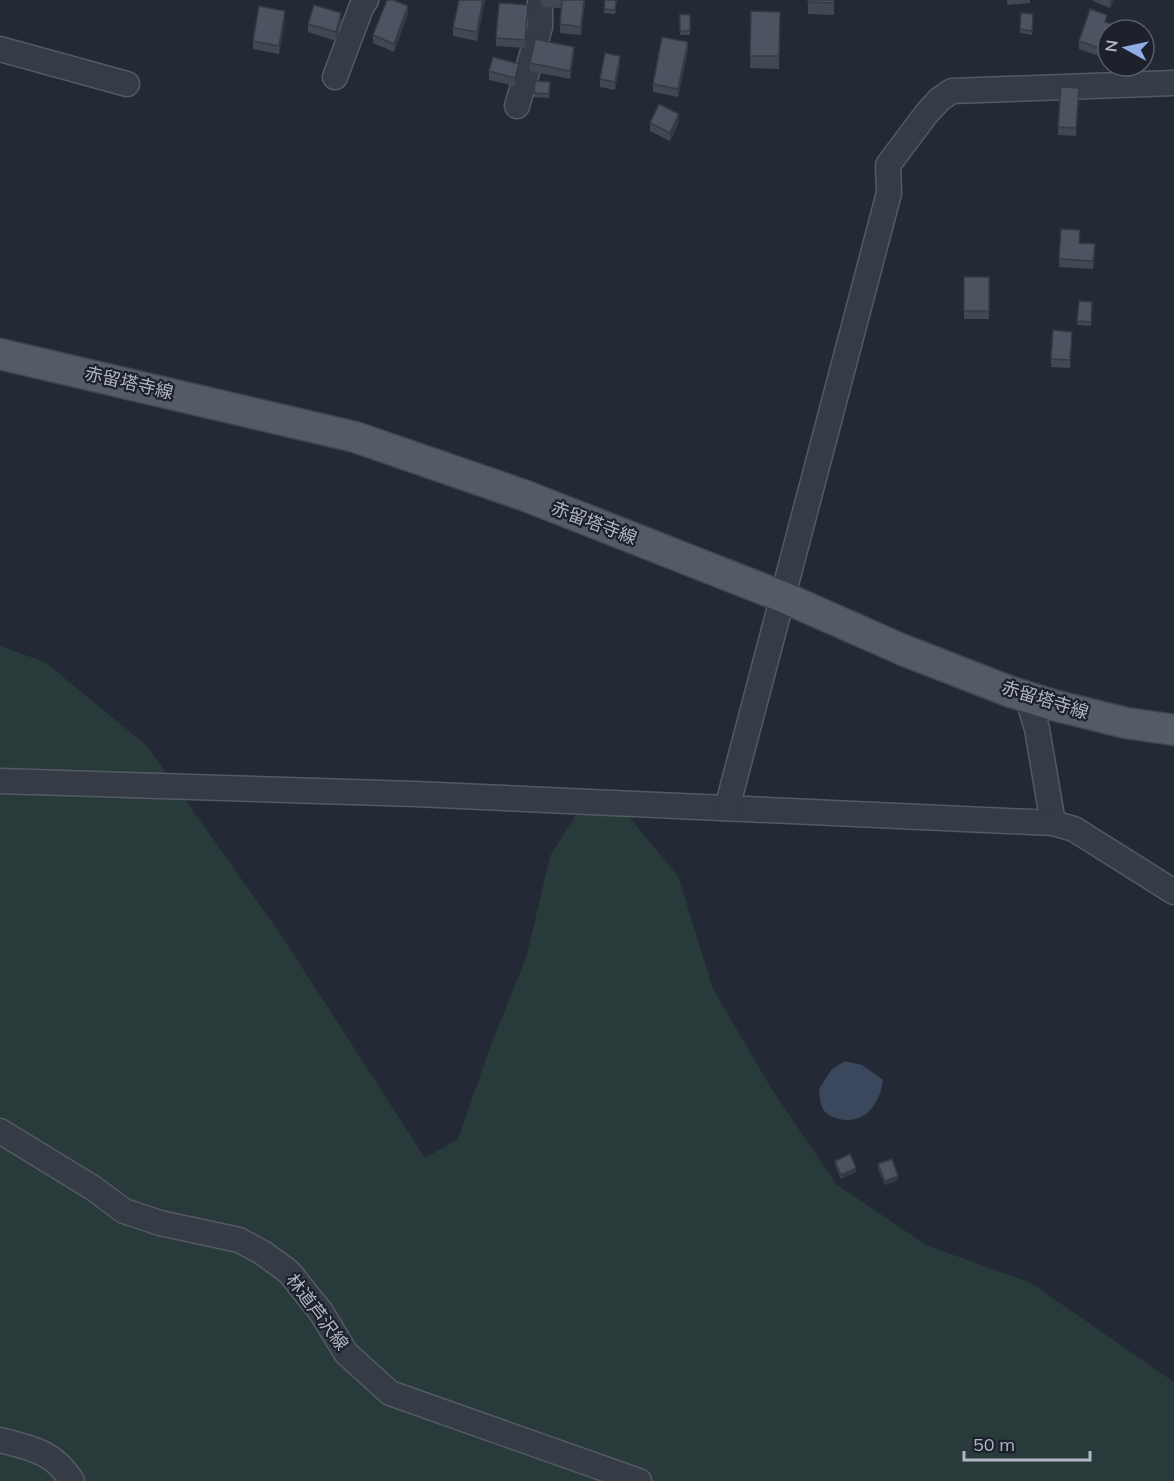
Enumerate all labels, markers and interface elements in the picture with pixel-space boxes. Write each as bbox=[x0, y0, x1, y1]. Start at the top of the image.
north arrow bbox=[1096, 18, 1156, 78]
text: N bbox=[1100, 39, 1122, 53]
street label: 赤留塔寺線 bbox=[83, 361, 176, 404]
street label: 赤留塔寺線 bbox=[548, 496, 640, 549]
street label: 赤留塔寺線 bbox=[999, 675, 1092, 724]
street label: 林道芦沢線 bbox=[281, 1269, 354, 1355]
scale bar bbox=[964, 1424, 1090, 1462]
text: 50 m bbox=[973, 1433, 1015, 1456]

